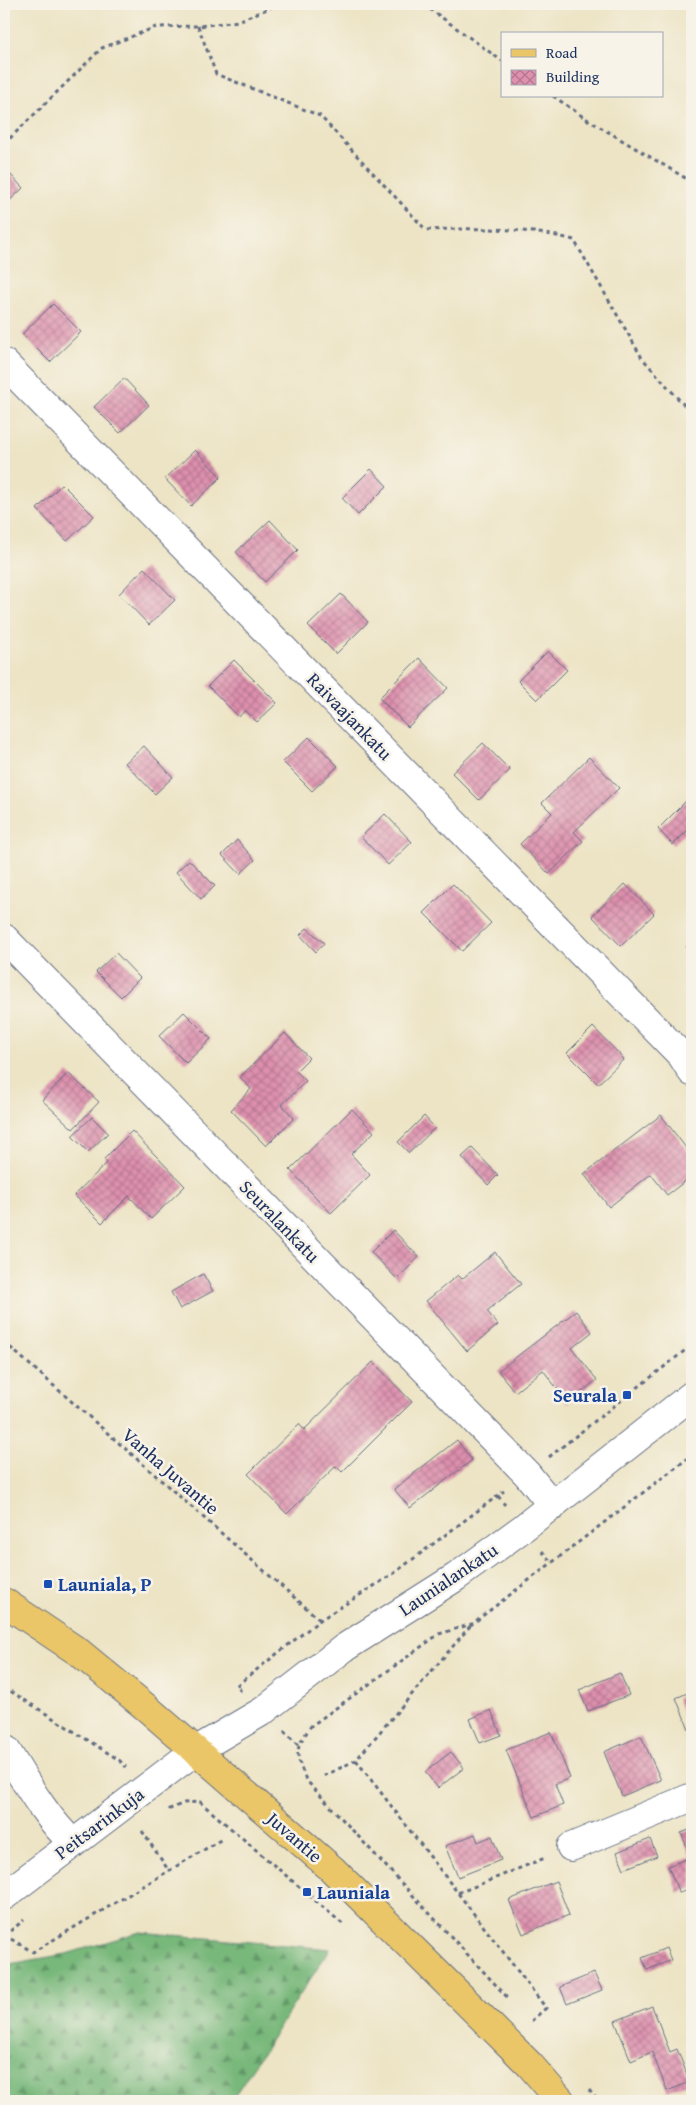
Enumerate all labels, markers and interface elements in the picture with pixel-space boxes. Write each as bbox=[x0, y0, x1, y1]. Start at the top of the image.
legend bbox=[501, 32, 664, 98]
text: Road bbox=[546, 42, 577, 63]
text: Building bbox=[546, 66, 600, 87]
street label: Raivaajankatu bbox=[301, 666, 400, 767]
street label: Seuralankatu bbox=[233, 1173, 327, 1269]
place label: Seurala bbox=[553, 1381, 617, 1409]
marker: Seurala bbox=[621, 1389, 633, 1401]
street label: Vanha Juvantie bbox=[116, 1421, 226, 1521]
street label: Launialankatu bbox=[393, 1535, 504, 1623]
place label: Launiala, P bbox=[58, 1570, 152, 1598]
marker: Launiala, P bbox=[42, 1578, 54, 1590]
street label: Peitsarinkuja bbox=[48, 1780, 150, 1866]
street label: Juvantie bbox=[259, 1803, 329, 1869]
place label: Launiala bbox=[317, 1878, 390, 1906]
marker: Launiala bbox=[301, 1886, 313, 1898]

